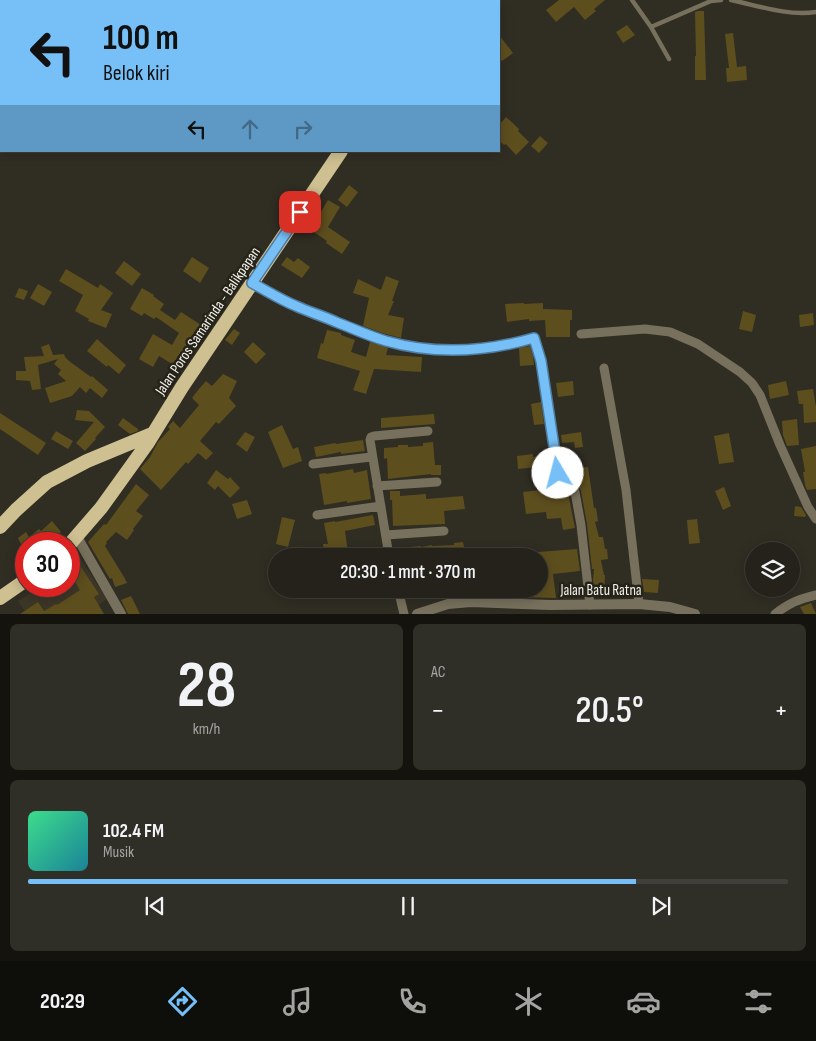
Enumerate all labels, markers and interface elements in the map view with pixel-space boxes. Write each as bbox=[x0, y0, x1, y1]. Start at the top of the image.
text: 100 m bbox=[103, 17, 179, 60]
icon: left bbox=[20, 20, 85, 85]
text: Belok kiri bbox=[103, 60, 170, 87]
icon: left bbox=[183, 115, 211, 143]
icon: ahead bbox=[236, 115, 264, 143]
icon: right bbox=[289, 115, 317, 143]
pin bbox=[279, 191, 321, 233]
icon: arrive bbox=[286, 198, 314, 226]
street label: Jalan Poros Samarinda - Balikpapan bbox=[151, 243, 265, 400]
position arrow bbox=[531, 446, 583, 498]
speed limit sign: 30 bbox=[15, 532, 80, 597]
map controls bbox=[745, 542, 800, 597]
button: layers bbox=[745, 542, 800, 597]
text: 20:30 · 1 mnt · 370 m bbox=[340, 561, 476, 584]
street label: Jalan Batu Ratna bbox=[559, 581, 642, 600]
text: 28 bbox=[177, 648, 236, 726]
text: AC bbox=[431, 663, 445, 682]
text: 20.5° bbox=[575, 688, 644, 733]
text: − bbox=[431, 694, 445, 727]
text: + bbox=[774, 694, 788, 727]
text: km/h bbox=[193, 720, 220, 739]
text: 102.4 FM bbox=[103, 820, 164, 843]
text: Musik bbox=[103, 843, 134, 862]
icon: previous bbox=[141, 892, 169, 920]
icon: pause bbox=[394, 892, 422, 920]
icon: next bbox=[647, 892, 675, 920]
icon: directions bbox=[165, 984, 200, 1019]
icon: music bbox=[280, 984, 315, 1019]
icon: phone bbox=[395, 984, 430, 1019]
icon: climate bbox=[511, 984, 546, 1019]
icon: car bbox=[626, 984, 661, 1019]
icon: filters bbox=[741, 984, 776, 1019]
text: 20:29 bbox=[40, 988, 85, 1015]

